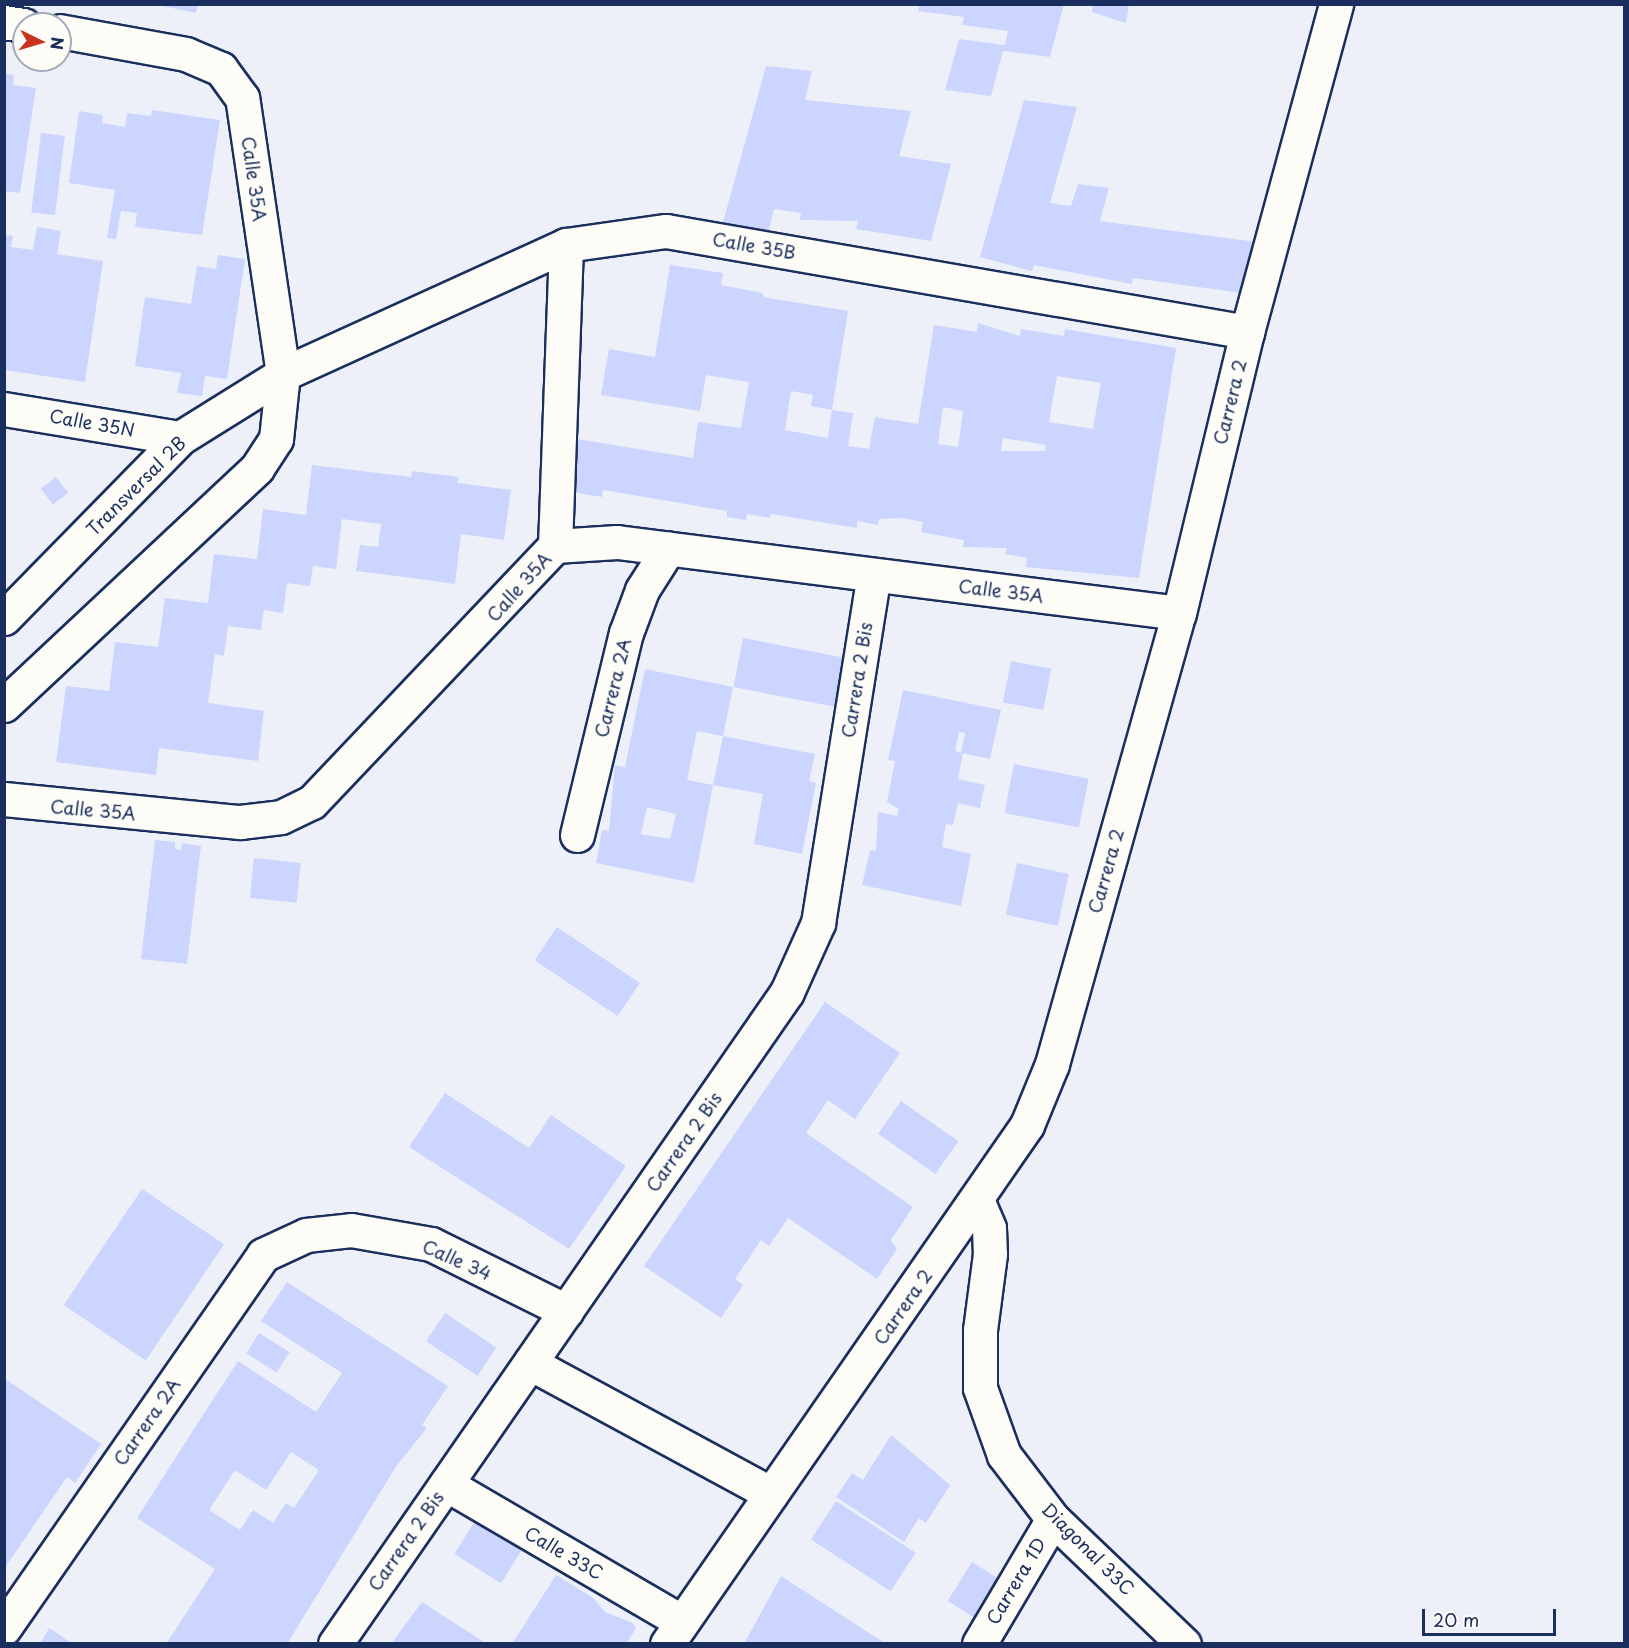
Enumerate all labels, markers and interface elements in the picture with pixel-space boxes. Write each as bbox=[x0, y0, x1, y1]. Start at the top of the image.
north arrow bbox=[12, 12, 72, 72]
text: N bbox=[45, 36, 70, 51]
street label: Calle 35A bbox=[237, 135, 271, 223]
street label: Calle 35B bbox=[710, 228, 798, 264]
street label: Carrera 2 bbox=[1209, 357, 1251, 447]
street label: Calle 35N bbox=[47, 405, 137, 441]
street label: Transversal 2B bbox=[82, 432, 190, 540]
street label: Calle 35A bbox=[482, 548, 556, 626]
street label: Calle 35A bbox=[957, 575, 1045, 607]
street label: Carrera 2 Bis bbox=[837, 620, 877, 740]
street label: Carrera 2A bbox=[590, 636, 636, 740]
street label: Calle 35A bbox=[49, 795, 137, 825]
street label: Carrera 2 bbox=[1084, 826, 1128, 916]
street label: Carrera 2 Bis bbox=[641, 1087, 727, 1197]
street label: Calle 34 bbox=[419, 1235, 495, 1285]
street label: Carrera 2 bbox=[869, 1265, 937, 1349]
street label: Carrera 2A bbox=[109, 1374, 185, 1470]
street label: Carrera 2 Bis bbox=[363, 1486, 449, 1596]
street label: Diagonal 33C bbox=[1037, 1498, 1139, 1600]
street label: Calle 33C bbox=[521, 1522, 607, 1584]
street label: Carrera 1D bbox=[982, 1534, 1050, 1628]
scale bar bbox=[1425, 1597, 1558, 1635]
text: 20 m bbox=[1433, 1606, 1479, 1633]

